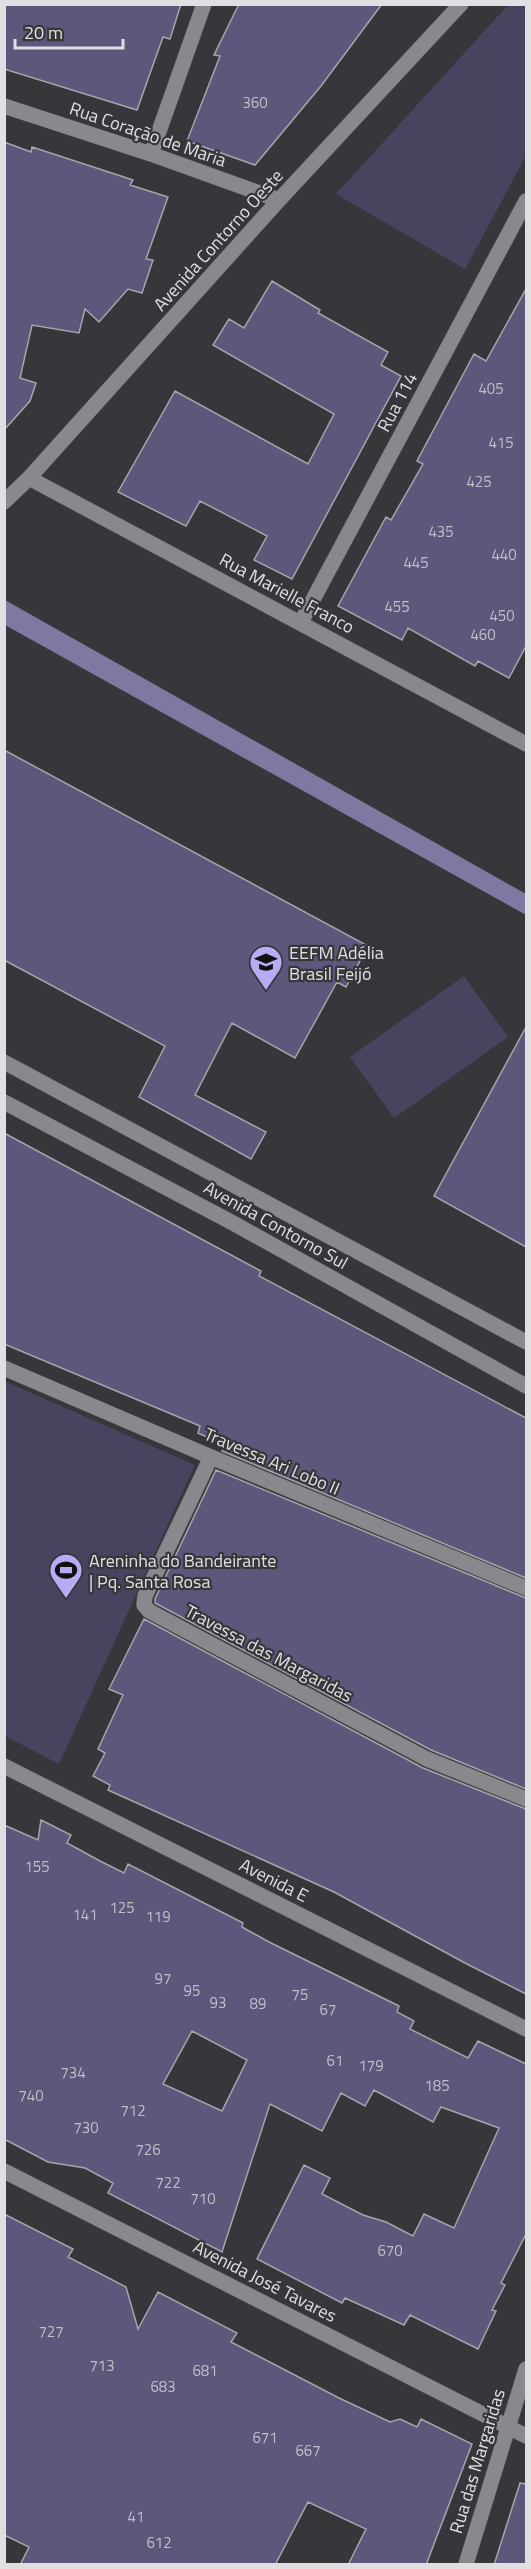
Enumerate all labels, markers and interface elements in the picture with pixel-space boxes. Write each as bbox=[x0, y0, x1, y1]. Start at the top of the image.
scale bar bbox=[15, 12, 123, 50]
text: 20 m bbox=[24, 19, 63, 46]
house number: 360 bbox=[242, 91, 268, 114]
street label: Rua Coração de Maria bbox=[66, 95, 230, 173]
street label: Avenida Contorno Oeste bbox=[147, 163, 289, 317]
street label: Rua 114 bbox=[370, 367, 424, 437]
house number: 405 bbox=[478, 377, 504, 400]
house number: 415 bbox=[488, 431, 514, 454]
house number: 425 bbox=[466, 470, 492, 493]
house number: 435 bbox=[428, 520, 454, 543]
house number: 440 bbox=[491, 543, 517, 566]
street label: Rua Marielle Franco bbox=[215, 546, 359, 640]
house number: 445 bbox=[403, 551, 429, 574]
house number: 455 bbox=[384, 595, 410, 618]
house number: 450 bbox=[489, 604, 515, 627]
house number: 460 bbox=[470, 623, 496, 646]
place label: EEFM Adélia Brasil Feijó bbox=[289, 939, 384, 987]
school or university icon: EEFM Adélia Brasil Feijó bbox=[248, 944, 284, 991]
street label: Avenida Contorno Sul bbox=[199, 1174, 353, 1276]
street label: Travessa Ari Lobo II bbox=[200, 1420, 344, 1502]
place label: Areninha do Bandeirante | Pq. Santa Rosa bbox=[89, 1547, 276, 1595]
sports icon: Areninha do Bandeirante | Pq. Santa Rosa bbox=[48, 1552, 84, 1599]
street label: Travessa das Margaridas bbox=[180, 1597, 358, 1709]
street label: Avenida E bbox=[235, 1851, 313, 1909]
house number: 155 bbox=[24, 1855, 50, 1878]
house number: 125 bbox=[109, 1896, 135, 1919]
house number: 141 bbox=[72, 1903, 98, 1926]
house number: 119 bbox=[145, 1905, 171, 1928]
house number: 97 bbox=[155, 1967, 171, 1990]
house number: 95 bbox=[184, 1979, 200, 2002]
house number: 75 bbox=[292, 1983, 308, 2006]
house number: 93 bbox=[210, 1991, 226, 2014]
house number: 89 bbox=[250, 1992, 266, 2015]
house number: 67 bbox=[320, 1998, 336, 2021]
house number: 61 bbox=[327, 2049, 343, 2072]
house number: 179 bbox=[358, 2054, 384, 2077]
house number: 734 bbox=[60, 2061, 86, 2084]
house number: 185 bbox=[424, 2074, 450, 2097]
house number: 740 bbox=[18, 2084, 44, 2107]
house number: 712 bbox=[120, 2099, 146, 2122]
house number: 730 bbox=[73, 2116, 99, 2139]
house number: 726 bbox=[135, 2138, 161, 2161]
house number: 722 bbox=[155, 2171, 181, 2194]
house number: 710 bbox=[190, 2187, 216, 2210]
street label: Avenida José Tavares bbox=[188, 2233, 342, 2329]
house number: 670 bbox=[377, 2239, 403, 2262]
house number: 727 bbox=[38, 2320, 64, 2343]
house number: 713 bbox=[89, 2354, 115, 2377]
house number: 681 bbox=[192, 2359, 218, 2382]
house number: 683 bbox=[150, 2375, 176, 2398]
street label: Rua das Margaridas bbox=[442, 2385, 512, 2537]
house number: 671 bbox=[252, 2426, 278, 2449]
house number: 667 bbox=[295, 2439, 321, 2462]
house number: 41 bbox=[128, 2505, 144, 2528]
house number: 612 bbox=[146, 2531, 172, 2554]

